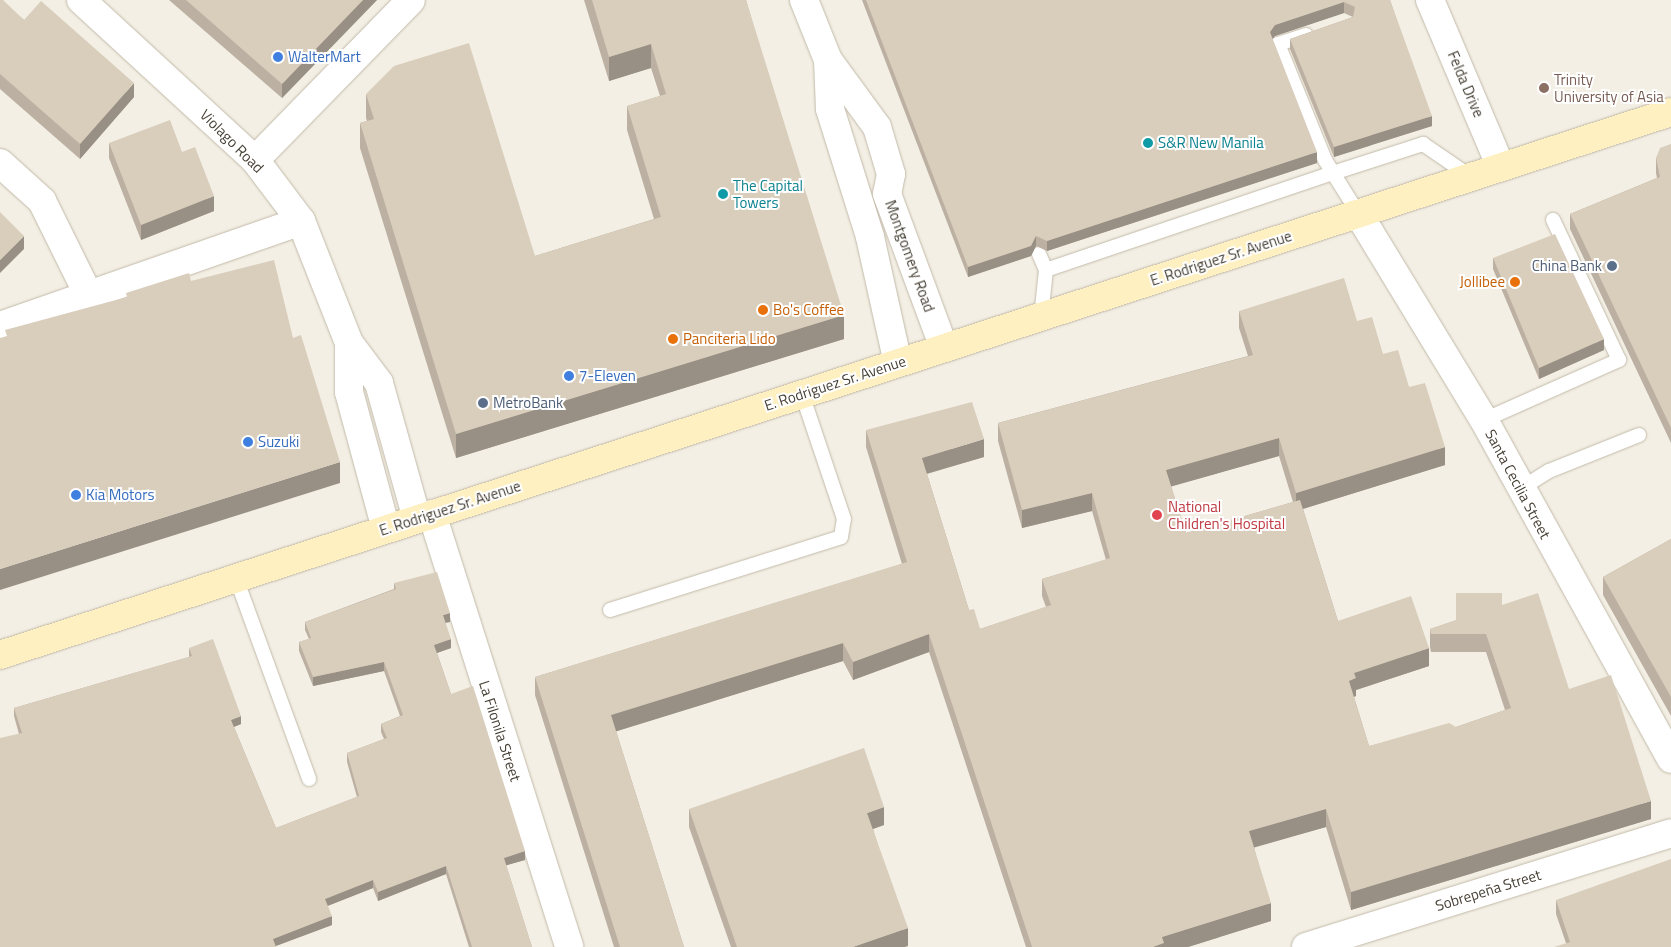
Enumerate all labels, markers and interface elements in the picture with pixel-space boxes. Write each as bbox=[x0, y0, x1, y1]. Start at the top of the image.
place label: WalterMart bbox=[288, 48, 361, 66]
street label: Felda Drive bbox=[1444, 48, 1488, 120]
marker: WalterMart bbox=[272, 51, 284, 63]
place label: Trinity University of Asia bbox=[1554, 70, 1664, 105]
marker: Trinity University of Asia bbox=[1538, 82, 1550, 94]
street label: Violago Road bbox=[197, 106, 267, 176]
place label: S&R New Manila bbox=[1158, 134, 1264, 152]
marker: S&R New Manila bbox=[1142, 137, 1154, 149]
place label: The Capital Towers bbox=[733, 176, 803, 211]
marker: The Capital Towers bbox=[717, 188, 729, 200]
street label: Montgomery Road bbox=[881, 198, 939, 314]
street label: E. Rodriguez Sr. Avenue bbox=[1148, 227, 1294, 289]
place label: China Bank bbox=[1532, 257, 1602, 275]
marker: China Bank bbox=[1606, 260, 1618, 272]
place label: Jollibee bbox=[1460, 273, 1505, 291]
marker: Jollibee bbox=[1509, 276, 1521, 288]
place label: Bo's Coffee bbox=[773, 301, 844, 319]
marker: Bo's Coffee bbox=[757, 304, 769, 316]
place label: Panciteria Lido bbox=[683, 330, 776, 348]
marker: Panciteria Lido bbox=[667, 333, 679, 345]
street label: E. Rodriguez Sr. Avenue bbox=[762, 352, 908, 414]
place label: 7-Eleven bbox=[579, 367, 636, 385]
marker: 7-Eleven bbox=[563, 370, 575, 382]
place label: MetroBank bbox=[493, 394, 563, 412]
marker: MetroBank bbox=[477, 397, 489, 409]
street label: Santa Cecilia Street bbox=[1482, 426, 1554, 542]
place label: Suzuki bbox=[258, 433, 299, 451]
marker: Suzuki bbox=[242, 436, 254, 448]
street label: E. Rodriguez Sr. Avenue bbox=[377, 477, 523, 539]
place label: Kia Motors bbox=[86, 486, 154, 504]
marker: Kia Motors bbox=[70, 489, 82, 501]
place label: National Children's Hospital bbox=[1168, 497, 1285, 532]
marker: National Children's Hospital bbox=[1150, 508, 1164, 522]
street label: La Filonila Street bbox=[475, 678, 525, 784]
street label: Sobrepeña Street bbox=[1433, 865, 1543, 915]

